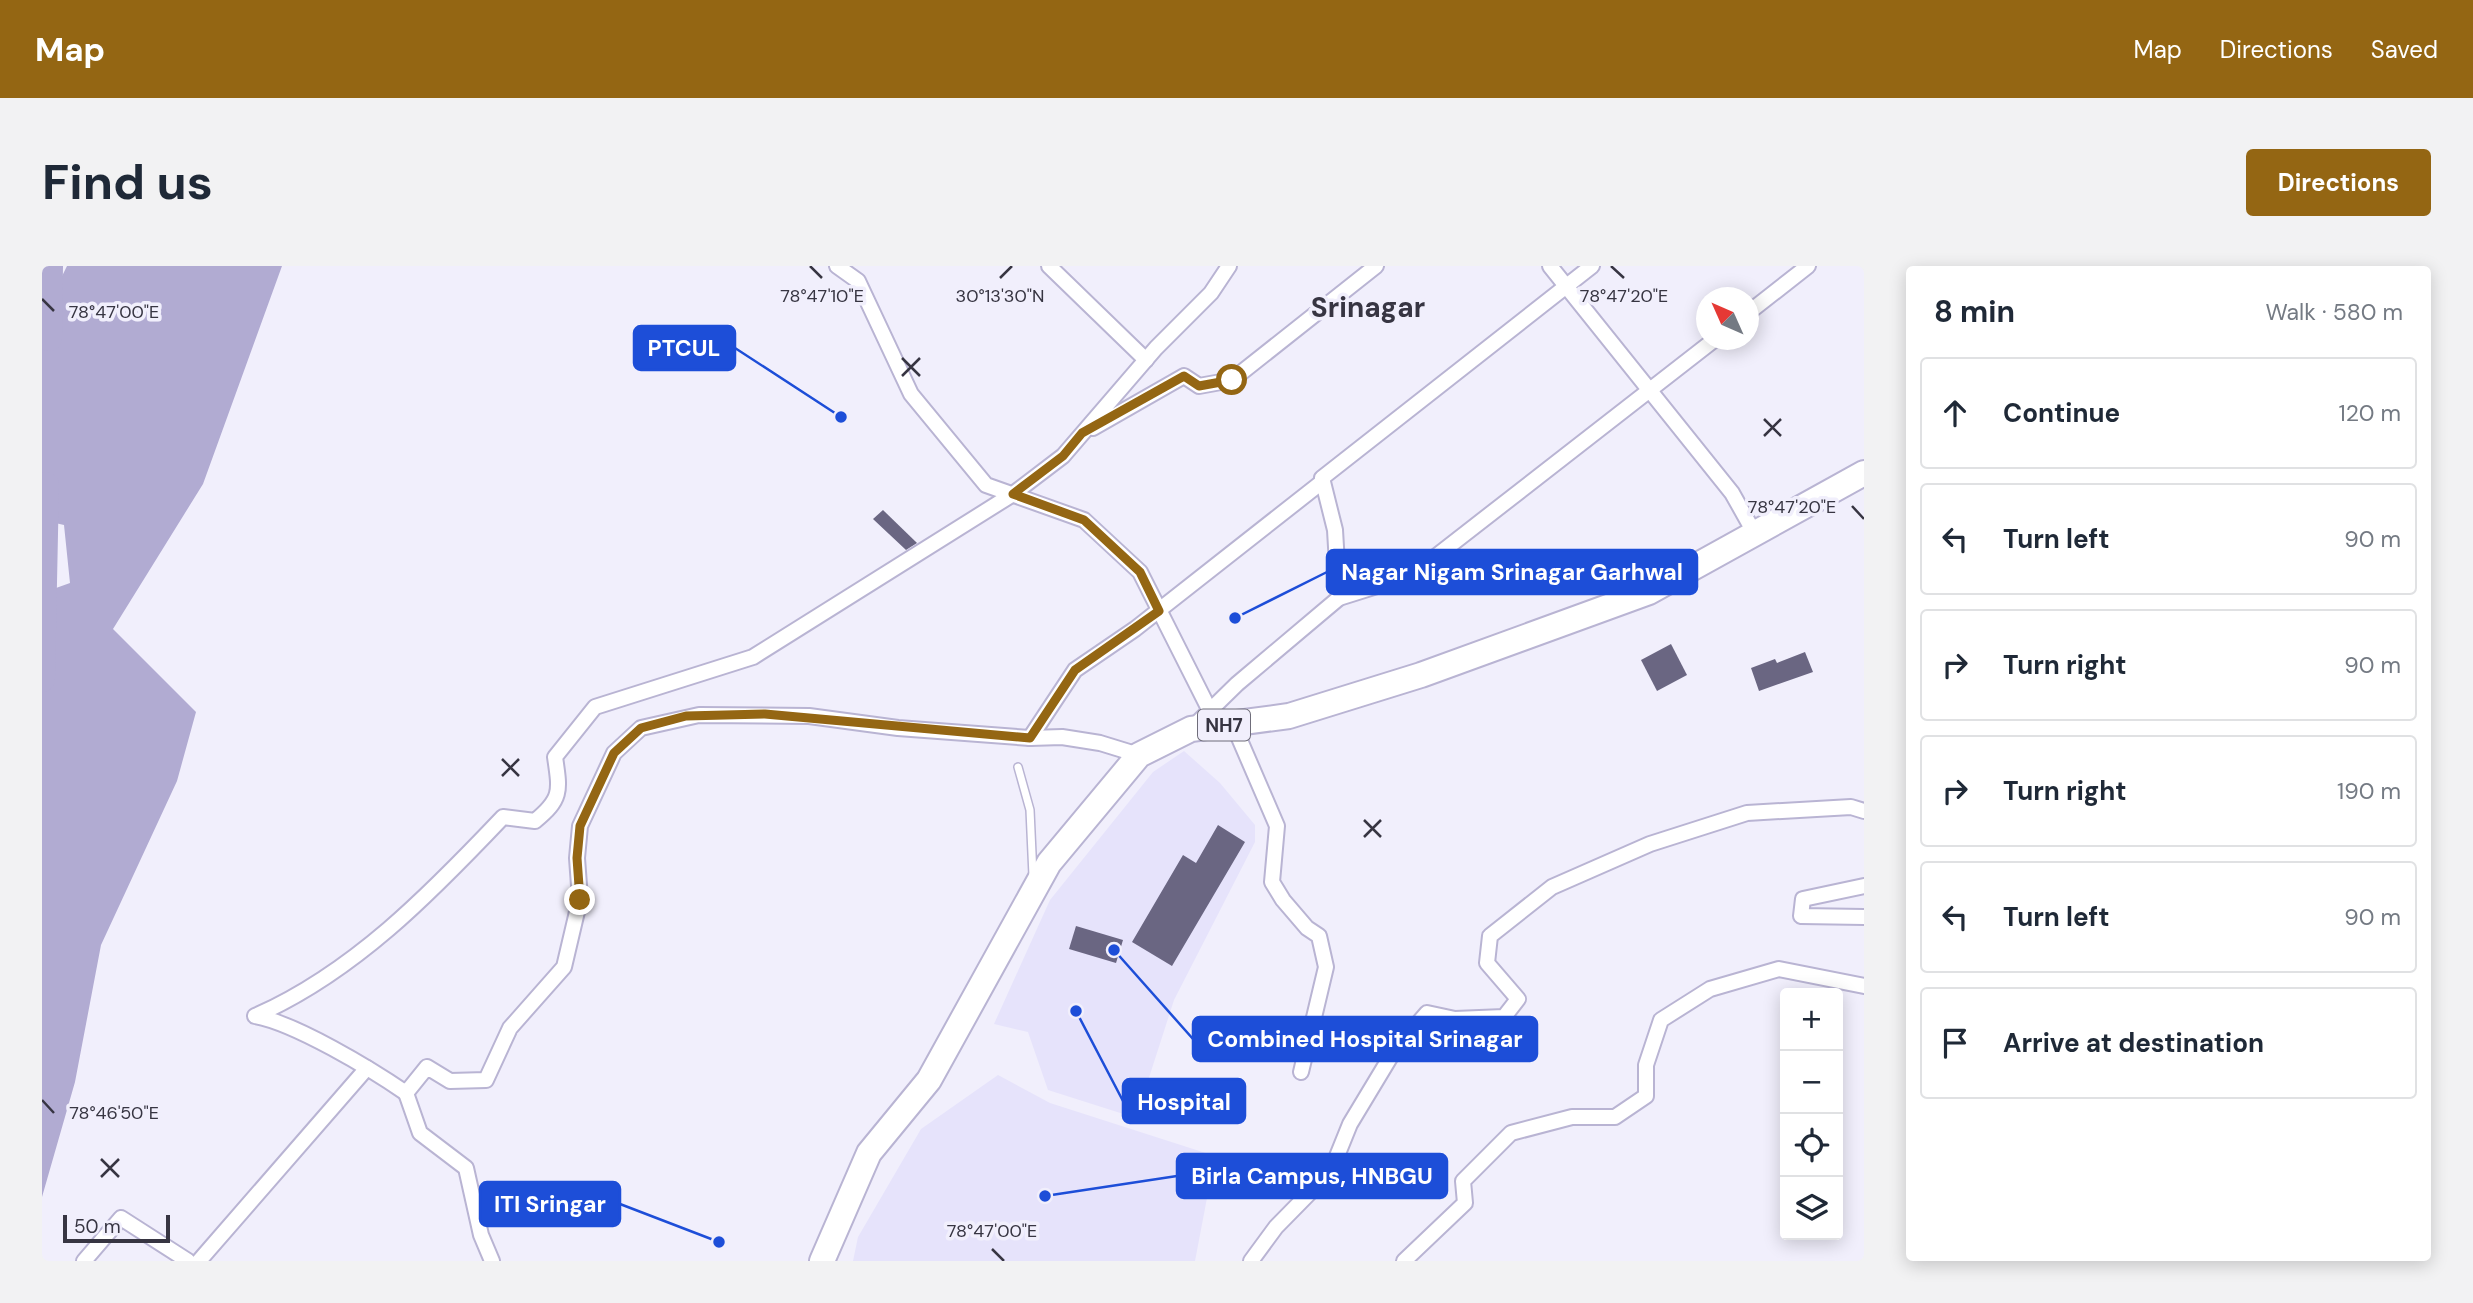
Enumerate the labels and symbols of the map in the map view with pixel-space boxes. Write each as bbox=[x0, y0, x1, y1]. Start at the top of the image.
text: 78°47'10"E bbox=[780, 284, 864, 308]
text: 30°13'30"N bbox=[956, 284, 1044, 308]
text: 78°47'20"E bbox=[1580, 284, 1668, 308]
north arrow bbox=[1696, 287, 1759, 350]
district label: Srinagar bbox=[1311, 289, 1425, 326]
text: 78°47'00"E bbox=[69, 300, 159, 324]
callout: PTCUL bbox=[634, 326, 735, 370]
text: PTCUL bbox=[648, 333, 720, 363]
route start bbox=[1216, 364, 1247, 395]
text: 78°47'20"E bbox=[1748, 495, 1836, 519]
callout: Nagar Nigam Srinagar Garhwal bbox=[1327, 550, 1697, 594]
text: Nagar Nigam Srinagar Garhwal bbox=[1341, 557, 1683, 587]
road number: NH7 bbox=[1198, 710, 1250, 740]
route end bbox=[564, 884, 595, 915]
callout: Combined Hospital Srinagar bbox=[1193, 1017, 1537, 1061]
text: Combined Hospital Srinagar bbox=[1207, 1024, 1523, 1054]
callout: Hospital bbox=[1123, 1079, 1245, 1123]
text: Hospital bbox=[1137, 1087, 1231, 1117]
text: 78°46'50"E bbox=[69, 1101, 159, 1125]
callout: Birla Campus, HNBGU bbox=[1177, 1154, 1447, 1198]
text: Birla Campus, HNBGU bbox=[1191, 1161, 1433, 1191]
callout: ITI Sringar bbox=[480, 1182, 620, 1226]
text: ITI Sringar bbox=[494, 1189, 606, 1219]
scale bar bbox=[63, 1212, 170, 1244]
text: 78°47'00"E bbox=[947, 1219, 1037, 1243]

